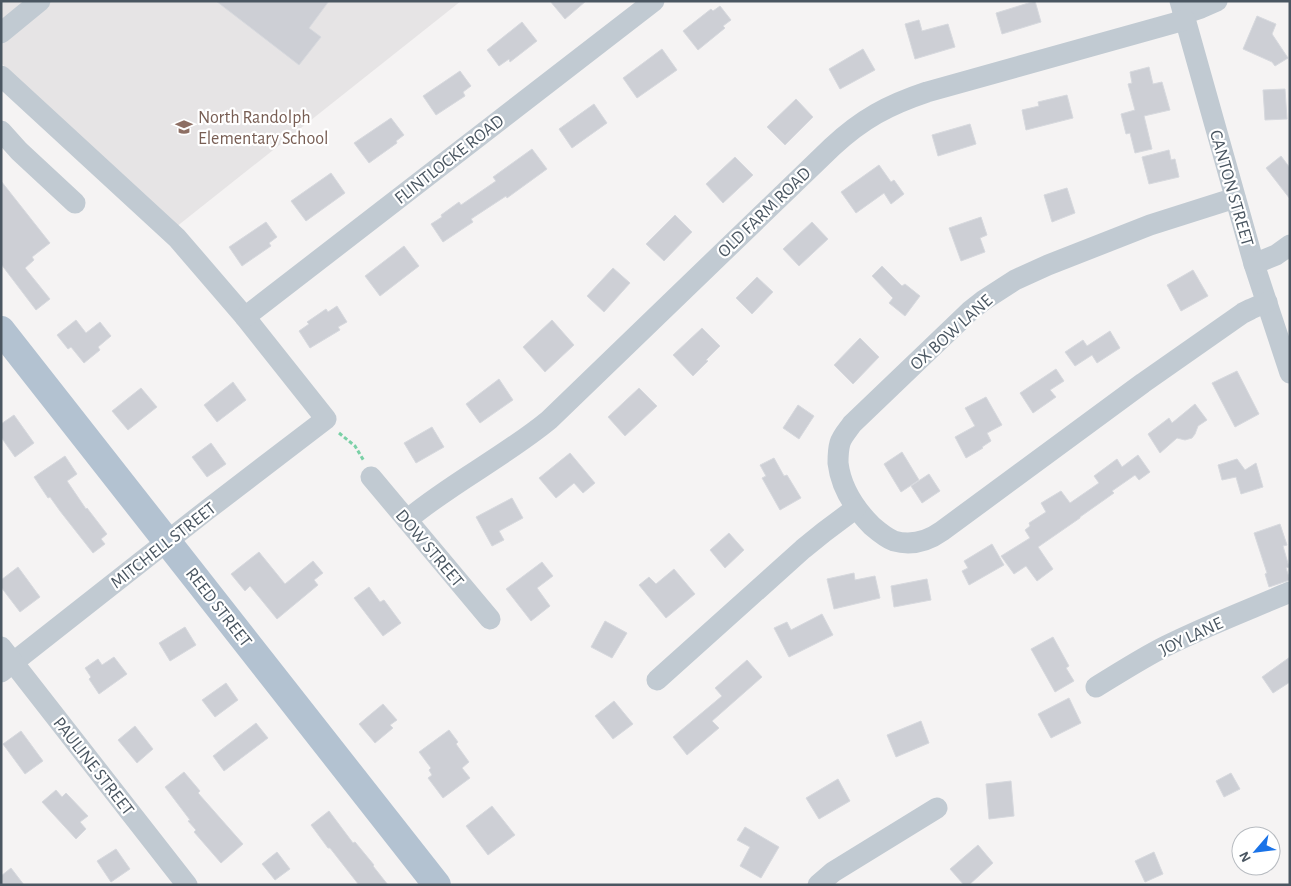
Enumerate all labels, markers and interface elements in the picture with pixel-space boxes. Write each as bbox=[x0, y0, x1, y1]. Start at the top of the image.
place label: North Randolph Elementary School bbox=[198, 109, 329, 148]
street label: FLINTLOCKE ROAD bbox=[392, 112, 508, 208]
school or university icon: North Randolph Elementary School bbox=[174, 117, 194, 137]
street label: CANTON STREET bbox=[1206, 128, 1256, 249]
street label: OLD FARM ROAD bbox=[715, 164, 815, 261]
street label: OX BOW LANE bbox=[907, 291, 996, 374]
street label: MITCHELL STREET bbox=[108, 499, 220, 592]
street label: DOW STREET bbox=[392, 506, 467, 591]
street label: REED STREET bbox=[182, 565, 255, 651]
street label: JOY LANE bbox=[1157, 614, 1226, 659]
street label: PAULINE STREET bbox=[49, 714, 137, 819]
north arrow bbox=[1231, 826, 1281, 876]
text: N bbox=[1237, 849, 1254, 864]

